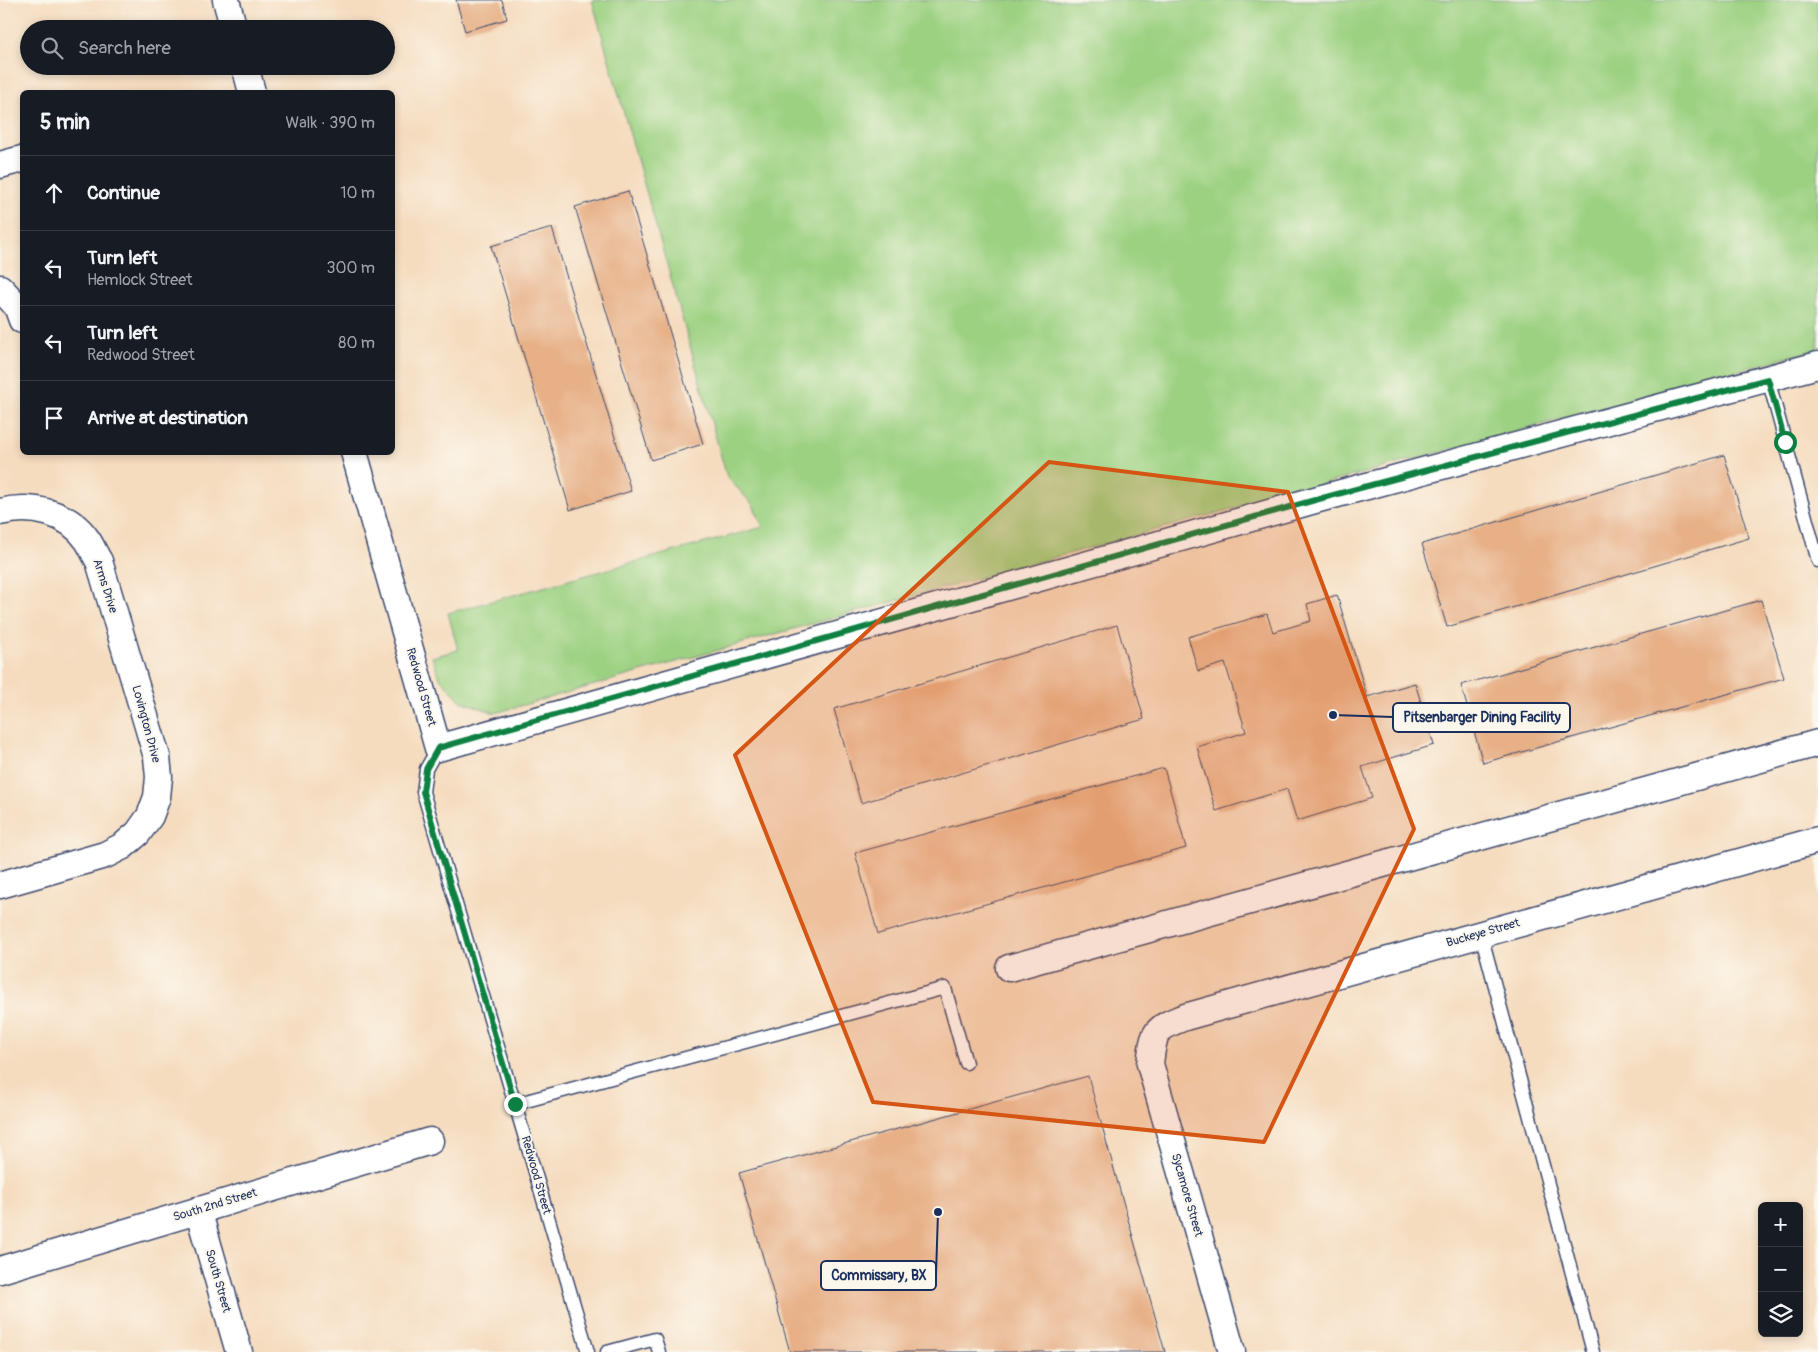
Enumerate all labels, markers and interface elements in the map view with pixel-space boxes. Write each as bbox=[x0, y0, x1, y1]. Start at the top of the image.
search box bbox=[20, 20, 395, 75]
icon: search bbox=[38, 34, 66, 62]
text: Search here bbox=[78, 36, 171, 60]
text: 5 min bbox=[40, 109, 90, 136]
text: Walk · 390 m bbox=[286, 113, 375, 133]
icon: ahead bbox=[40, 179, 68, 207]
text: Continue bbox=[87, 181, 160, 205]
text: 10 m bbox=[340, 183, 375, 203]
text: Turn left bbox=[87, 246, 157, 270]
icon: left bbox=[40, 254, 68, 282]
text: 300 m bbox=[327, 258, 375, 278]
text: Hemlock Street bbox=[87, 270, 193, 290]
text: Turn left bbox=[87, 321, 157, 345]
icon: left bbox=[40, 329, 68, 357]
text: 80 m bbox=[338, 333, 375, 353]
text: Redwood Street bbox=[87, 345, 195, 365]
icon: arrive bbox=[40, 404, 68, 432]
text: Arrive at destination bbox=[87, 406, 248, 430]
route start bbox=[1774, 431, 1797, 454]
street label: Arms Drive bbox=[89, 557, 121, 615]
street label: Redwood Street bbox=[403, 646, 439, 728]
street label: Lovington Drive bbox=[128, 684, 164, 764]
callout: Pitsenbarger Dining Facility bbox=[1393, 703, 1570, 732]
text: Pitsenbarger Dining Facility bbox=[1403, 709, 1561, 726]
street label: Buckeye Street bbox=[1444, 915, 1522, 951]
route end bbox=[504, 1093, 527, 1116]
street label: Redwood Street bbox=[518, 1134, 554, 1216]
street label: Sycamore Street bbox=[1168, 1152, 1206, 1239]
street label: South 2nd Street bbox=[171, 1185, 259, 1225]
map controls bbox=[1758, 1202, 1803, 1337]
button: + bbox=[1758, 1202, 1803, 1247]
button: − bbox=[1758, 1247, 1803, 1292]
street label: South Street bbox=[202, 1248, 234, 1315]
callout: Commissary, BX bbox=[821, 1261, 936, 1290]
text: Commissary, BX bbox=[831, 1267, 927, 1284]
button: layers bbox=[1758, 1292, 1803, 1337]

